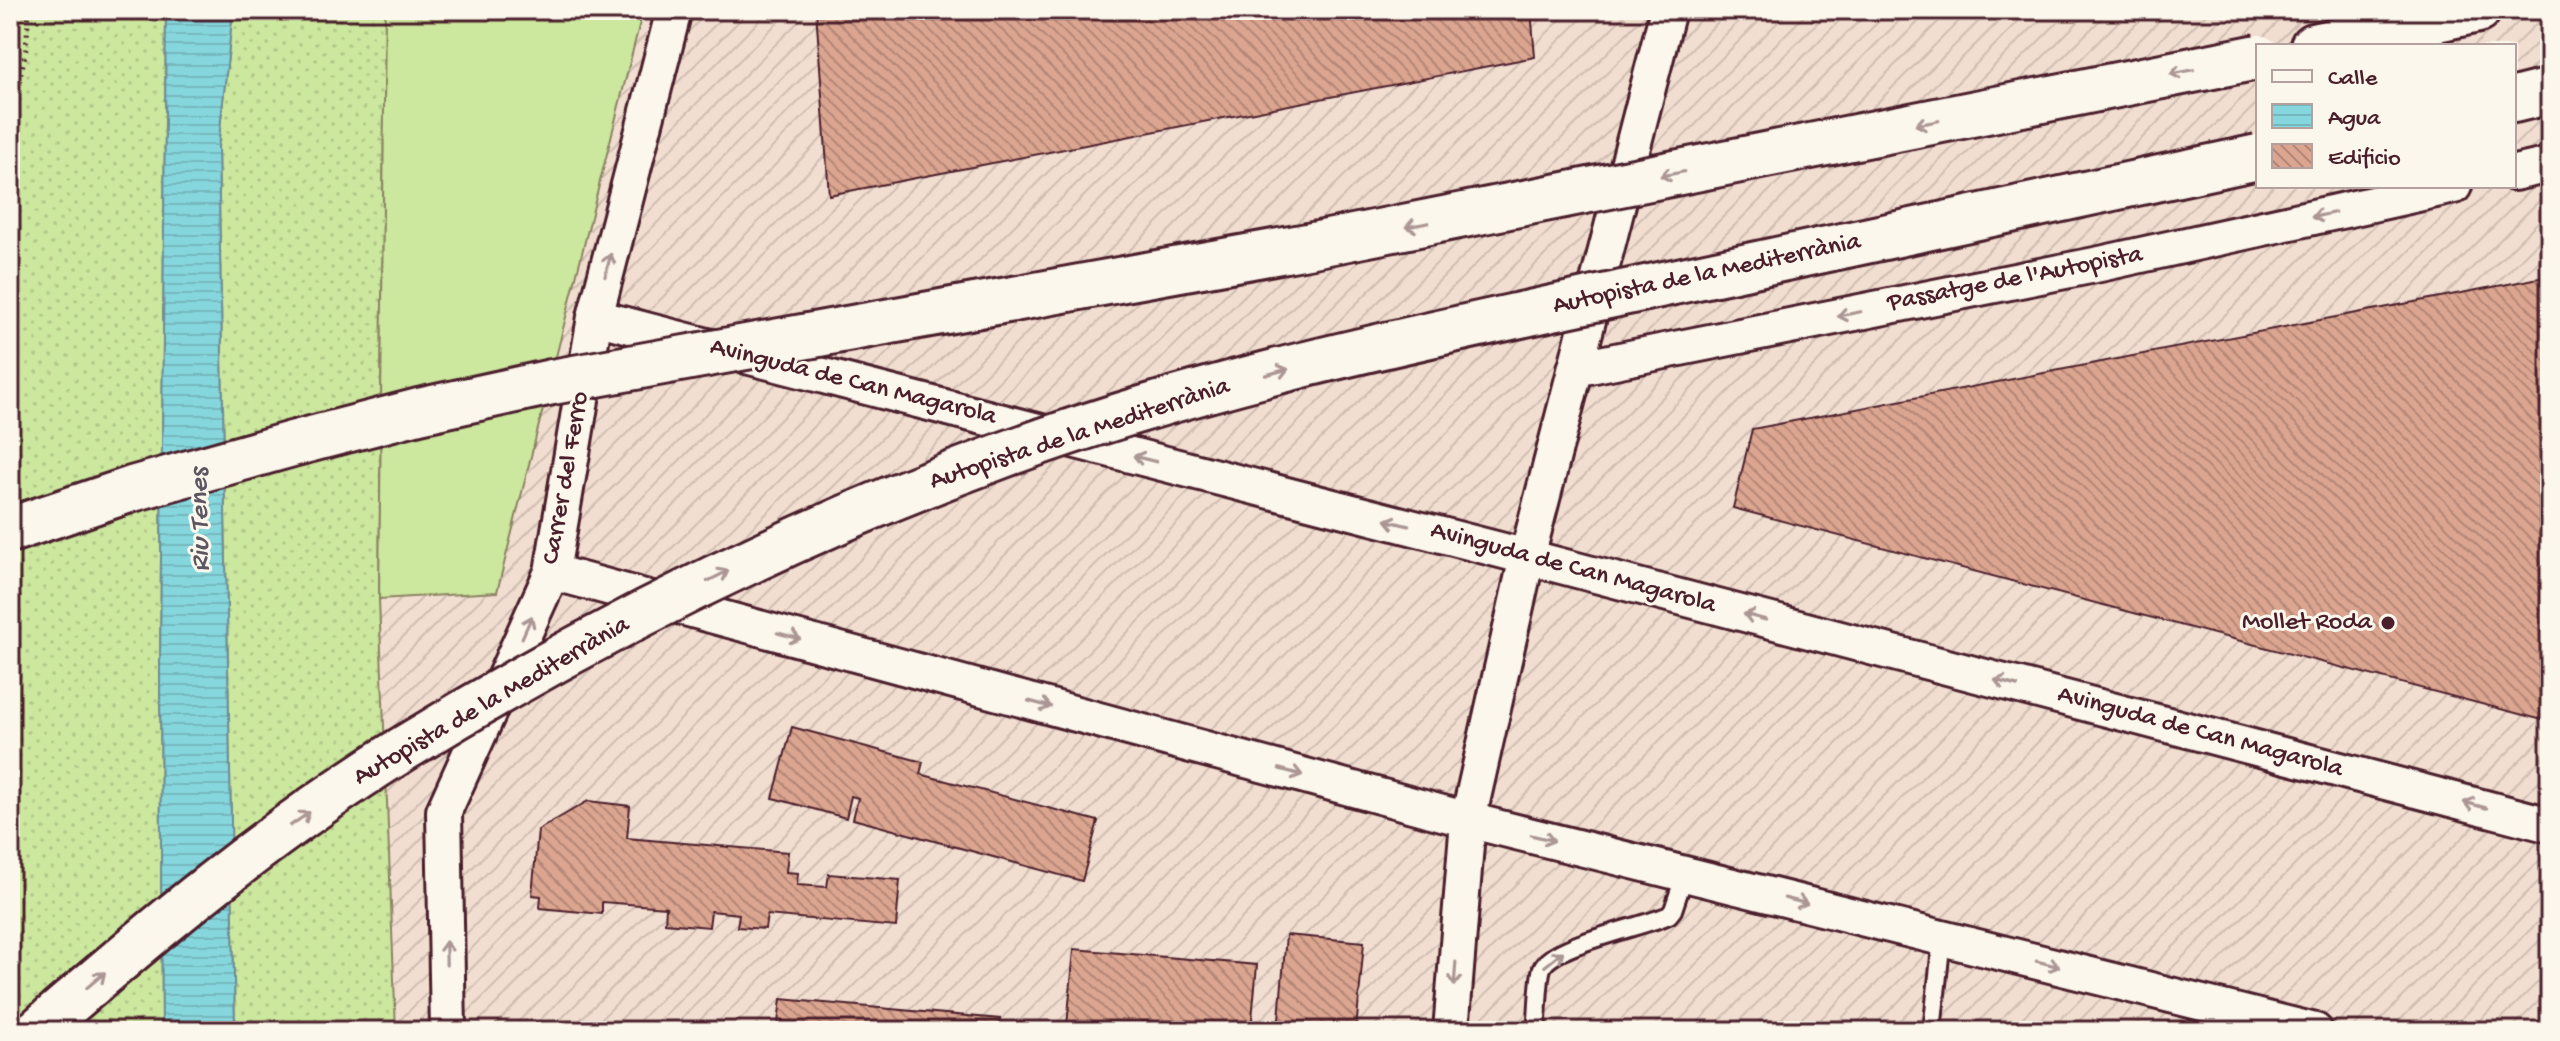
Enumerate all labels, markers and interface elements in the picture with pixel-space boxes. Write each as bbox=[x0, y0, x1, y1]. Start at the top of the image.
legend bbox=[2256, 44, 2516, 188]
text: Calle bbox=[2328, 65, 2378, 94]
one-way arrow bbox=[2169, 66, 2195, 81]
text: Agua bbox=[2328, 105, 2381, 134]
one-way arrow bbox=[1914, 116, 1940, 131]
text: Edificio bbox=[2328, 145, 2401, 174]
one-way arrow bbox=[1659, 167, 1685, 182]
one-way arrow bbox=[2310, 208, 2336, 223]
one-way arrow bbox=[1404, 218, 1430, 233]
street label: Autopista de la Mediterrània bbox=[1550, 227, 1865, 323]
street label: Passatge de l'Autopista bbox=[1884, 240, 2147, 320]
one-way arrow bbox=[602, 253, 617, 279]
one-way arrow bbox=[1837, 307, 1862, 322]
street label: Avinguda de Can Magarola bbox=[707, 332, 1001, 434]
one-way arrow bbox=[1263, 364, 1289, 379]
street label: Autopista de la Mediterrània bbox=[926, 371, 1235, 498]
street label: Carrer del Ferro bbox=[537, 389, 597, 567]
one-way arrow bbox=[1133, 450, 1159, 465]
water label: Riu Tenes bbox=[184, 465, 218, 572]
one-way arrow bbox=[1384, 515, 1410, 530]
street label: Avinguda de Can Magarola bbox=[1427, 516, 1721, 622]
one-way arrow bbox=[705, 568, 729, 583]
one-way arrow bbox=[1742, 608, 1768, 623]
place label: Mollet Roda bbox=[2242, 608, 2374, 639]
street label: Autopista de la Mediterrània bbox=[348, 609, 637, 794]
marker: Mollet Roda bbox=[2379, 614, 2397, 632]
one-way arrow bbox=[520, 615, 535, 639]
one-way arrow bbox=[776, 630, 801, 645]
one-way arrow bbox=[1994, 674, 2020, 689]
street label: Avinguda de Can Magarola bbox=[2054, 680, 2348, 786]
one-way arrow bbox=[1027, 698, 1053, 713]
one-way arrow bbox=[1278, 765, 1304, 780]
one-way arrow bbox=[2462, 797, 2488, 812]
one-way arrow bbox=[288, 811, 310, 827]
one-way arrow bbox=[1530, 832, 1556, 847]
one-way arrow bbox=[1782, 895, 1808, 910]
one-way arrow bbox=[439, 940, 454, 967]
one-way arrow bbox=[1543, 950, 1563, 968]
one-way arrow bbox=[2034, 958, 2060, 973]
one-way arrow bbox=[1448, 960, 1463, 987]
one-way arrow bbox=[85, 971, 105, 989]

